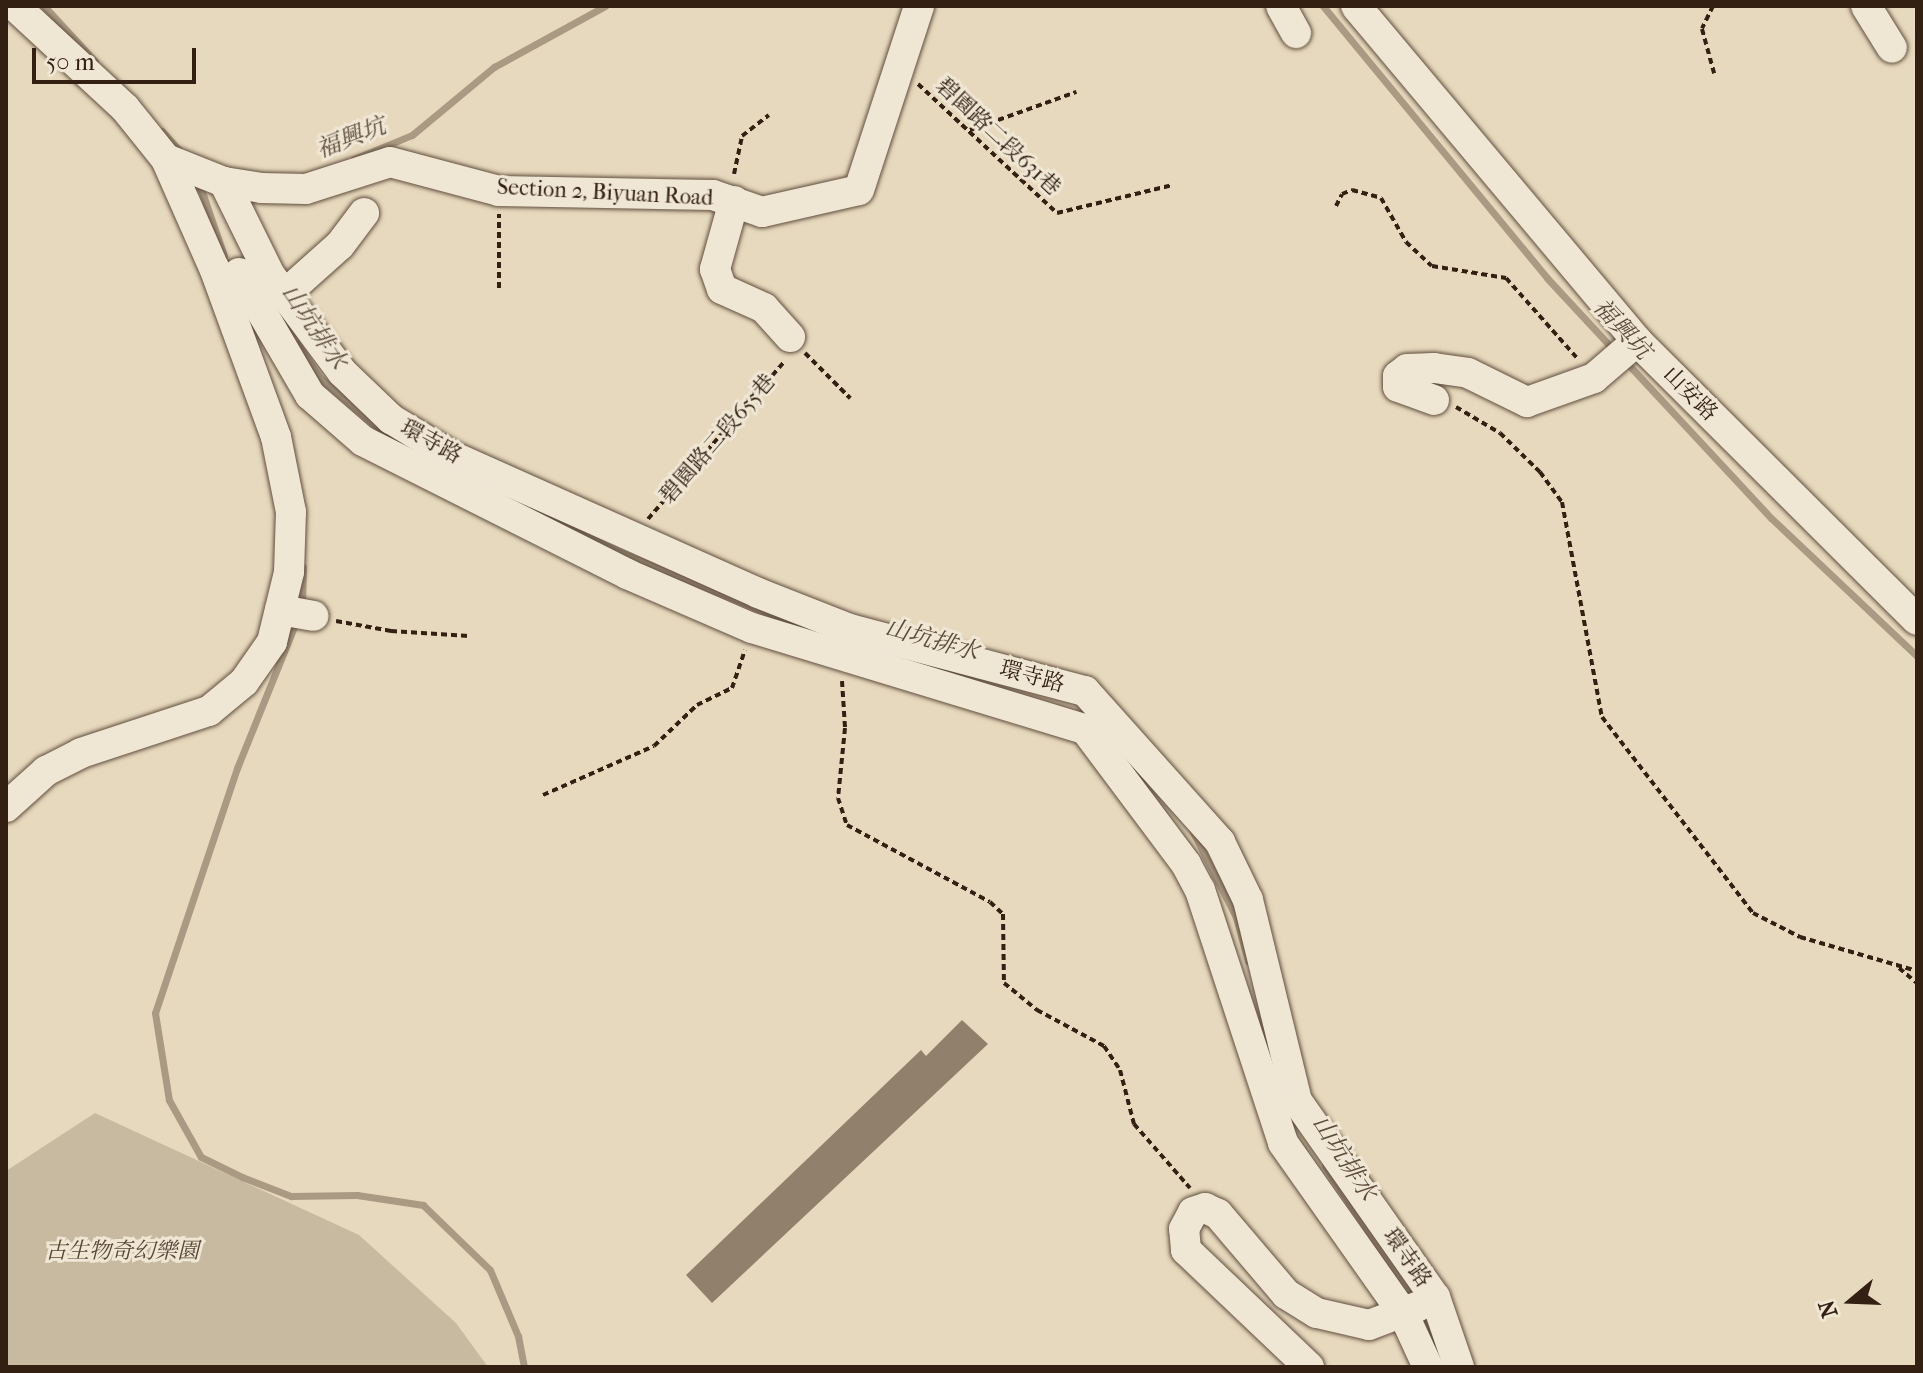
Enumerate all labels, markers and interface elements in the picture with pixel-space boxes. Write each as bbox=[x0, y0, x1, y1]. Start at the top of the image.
scale bar bbox=[36, 32, 200, 82]
text: 50 m bbox=[46, 48, 95, 76]
street label: 碧園路二段631巷 bbox=[930, 73, 1066, 201]
water label: 福興坑 bbox=[312, 112, 390, 164]
street label: Section 2, Biyuan Road bbox=[496, 174, 714, 212]
water label: 山坑排水 bbox=[275, 279, 353, 375]
water label: 福興坑 bbox=[1587, 293, 1657, 365]
street label: 山安路 bbox=[1657, 361, 1723, 427]
street label: 碧園路二段655巷 bbox=[655, 369, 781, 509]
street label: 環寺路 bbox=[396, 414, 466, 470]
water label: 山坑排水 bbox=[882, 613, 982, 667]
street label: 環寺路 bbox=[997, 656, 1067, 698]
water label: 山坑排水 bbox=[1306, 1110, 1382, 1206]
street label: 環寺路 bbox=[1377, 1223, 1437, 1293]
park label: 古生物奇幻樂園 bbox=[45, 1239, 199, 1265]
north arrow bbox=[1811, 1261, 1891, 1341]
text: N bbox=[1813, 1297, 1843, 1321]

